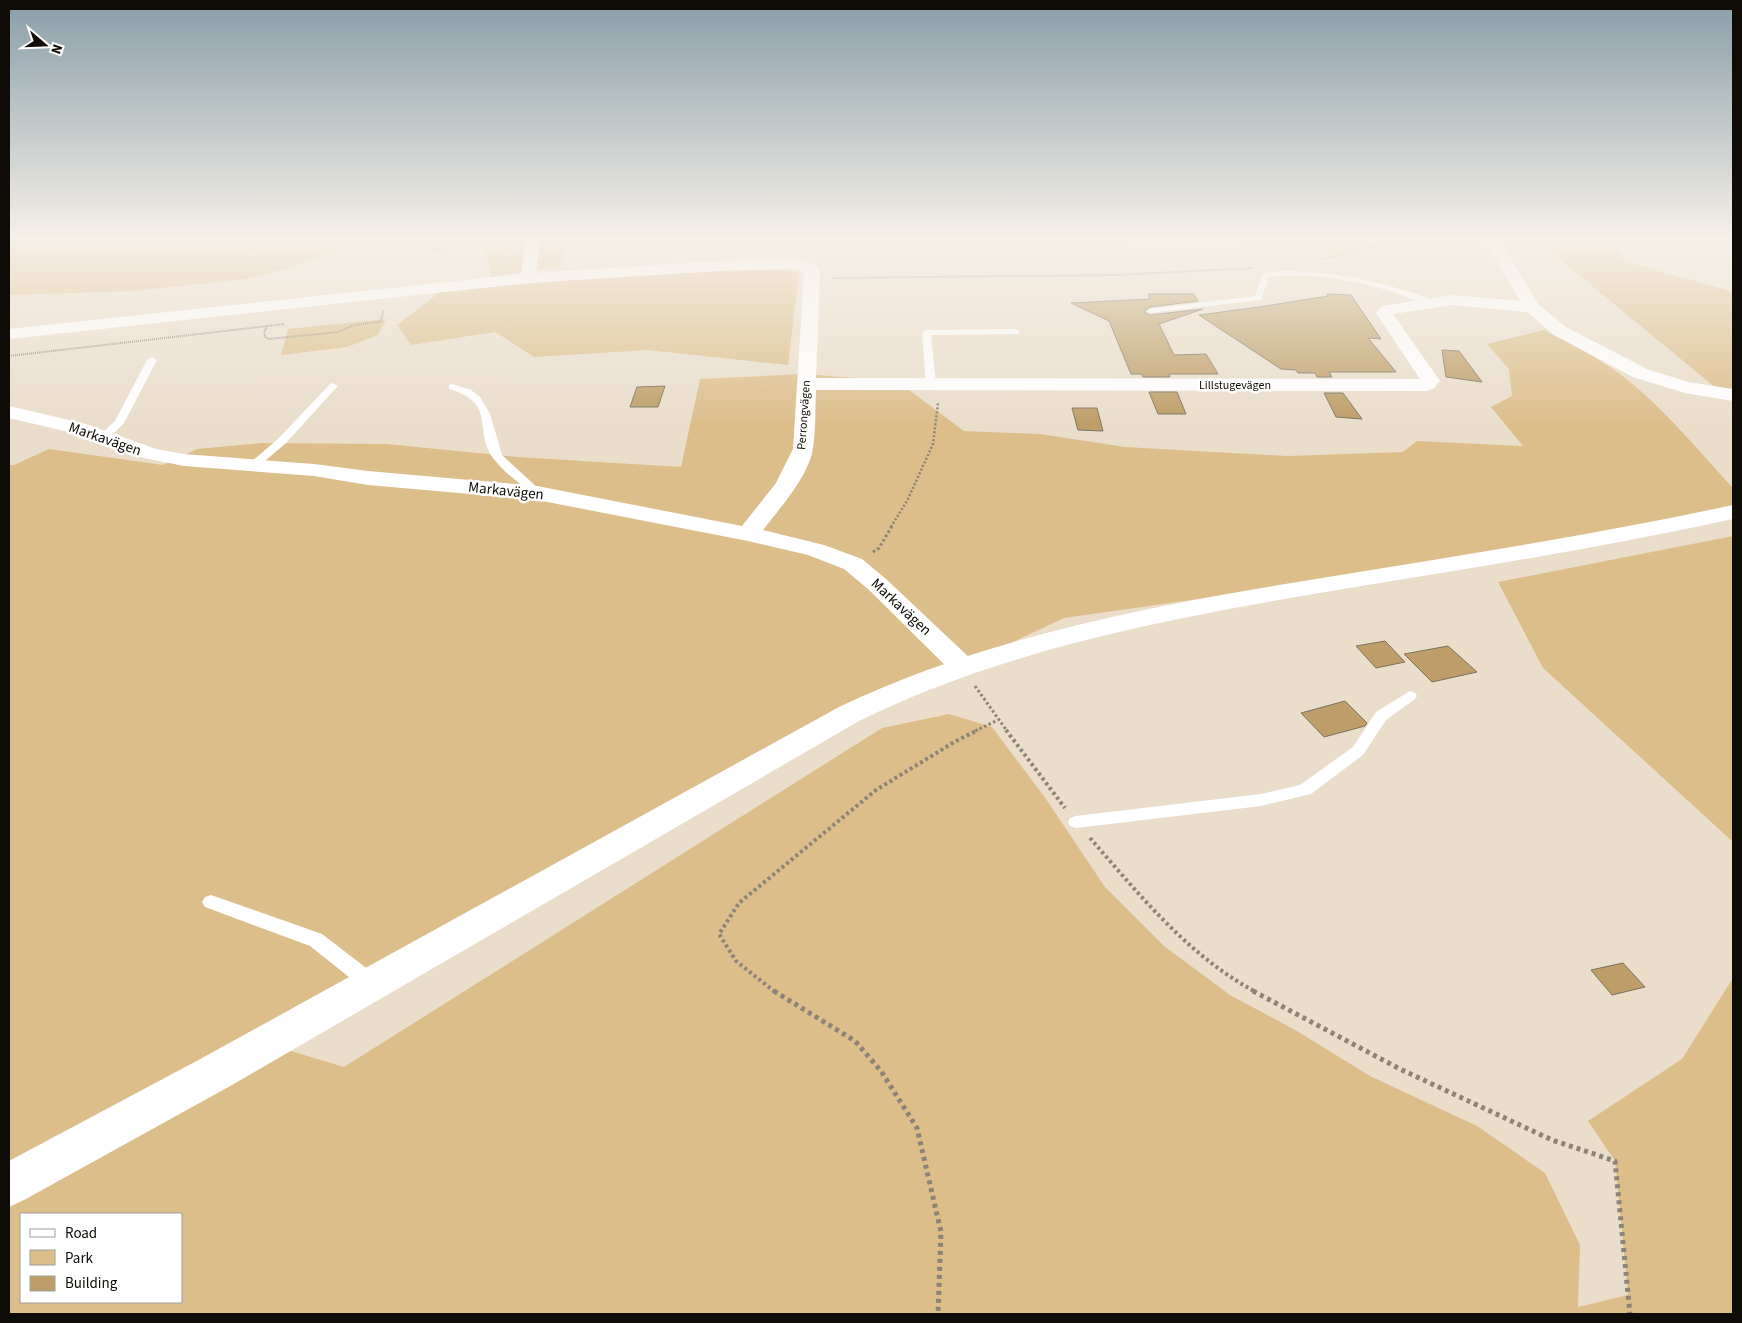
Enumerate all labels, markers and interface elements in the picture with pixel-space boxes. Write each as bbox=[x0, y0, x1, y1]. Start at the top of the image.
north arrow bbox=[20, 20, 70, 70]
text: N bbox=[45, 41, 67, 57]
street label: Lillstugevägen bbox=[1199, 377, 1271, 394]
street label: Perrongvägen bbox=[793, 380, 815, 450]
street label: Markavägen bbox=[66, 417, 144, 461]
street label: Markavägen bbox=[467, 477, 545, 505]
street label: Markavägen bbox=[866, 573, 936, 641]
legend bbox=[20, 1213, 182, 1303]
text: Road bbox=[65, 1223, 97, 1244]
text: Park bbox=[65, 1248, 94, 1269]
text: Building bbox=[65, 1273, 118, 1294]

